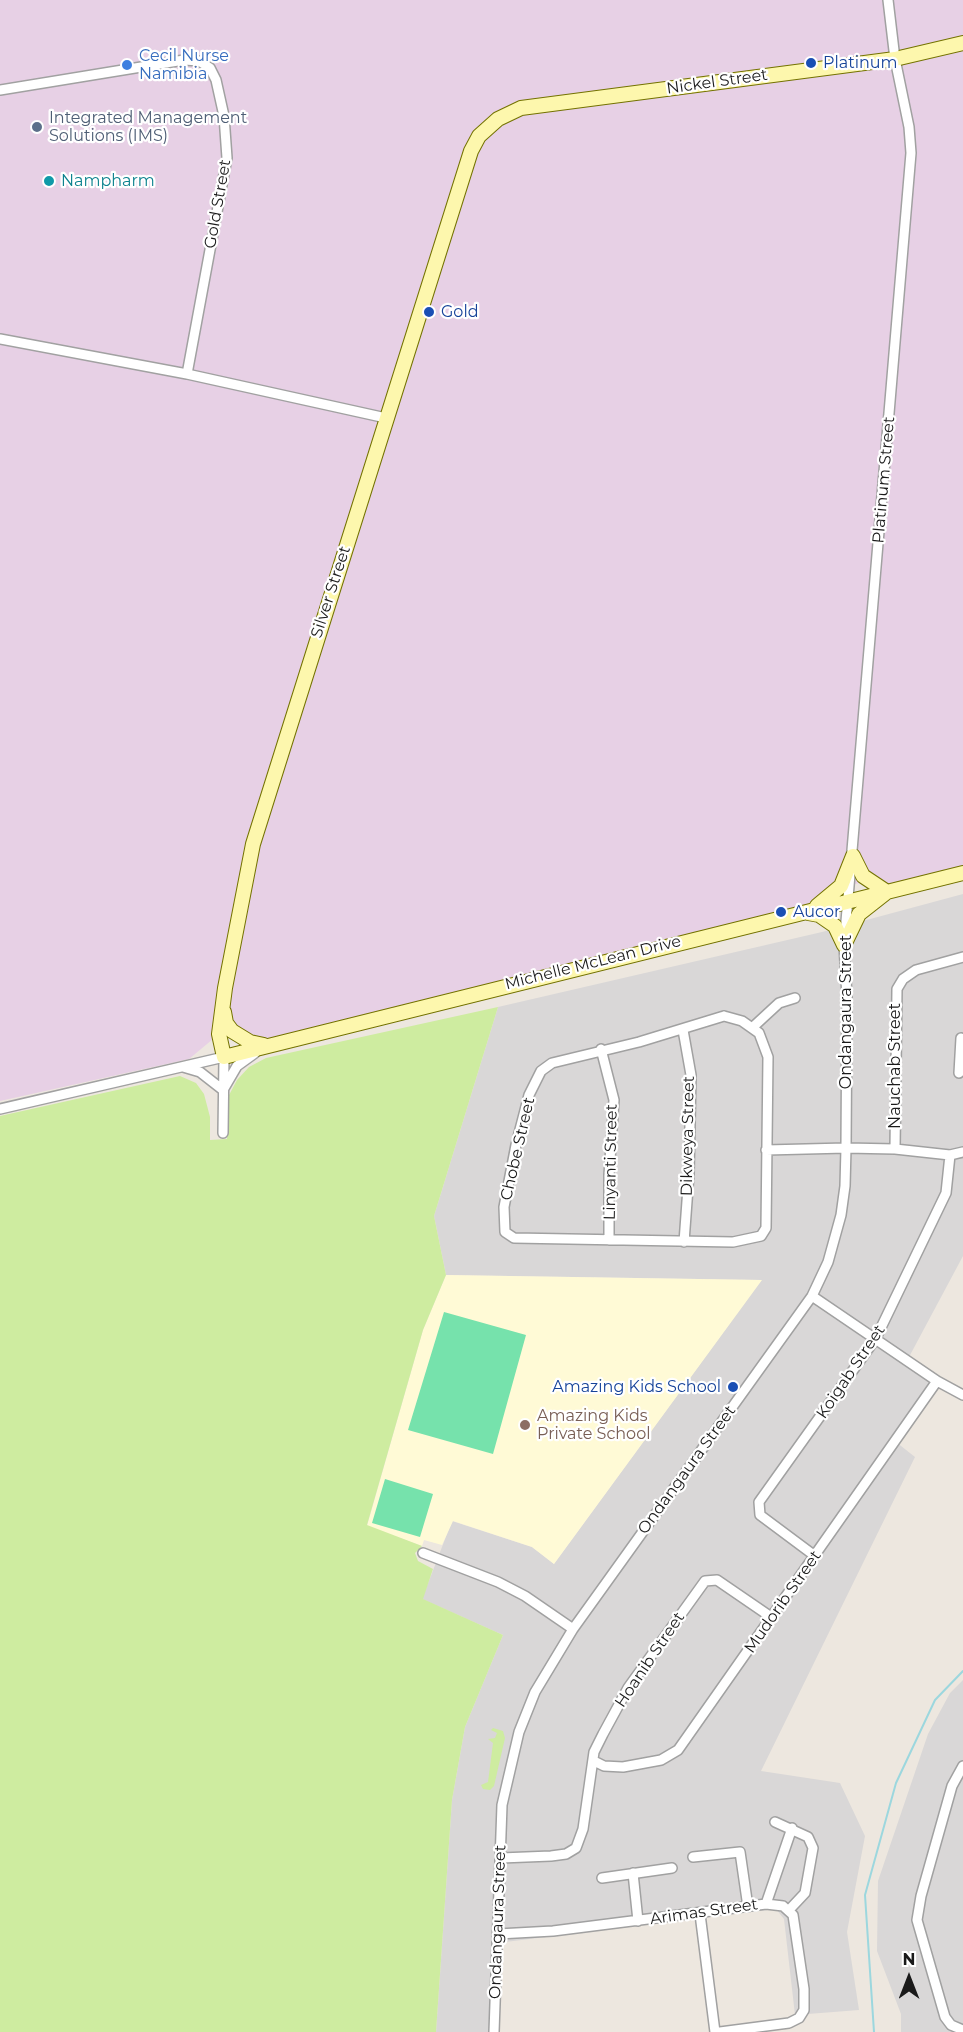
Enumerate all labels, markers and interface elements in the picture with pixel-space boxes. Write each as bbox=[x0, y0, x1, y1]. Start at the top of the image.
place label: Cecil Nurse Namibia bbox=[139, 46, 229, 84]
place label: Platinum bbox=[823, 53, 898, 73]
marker: Platinum bbox=[804, 56, 818, 70]
marker: Cecil Nurse Namibia bbox=[120, 58, 134, 72]
street label: Nickel Street bbox=[665, 65, 769, 99]
place label: Integrated Management Solutions (IMS) bbox=[49, 108, 247, 146]
marker: Integrated Management Solutions (IMS) bbox=[30, 120, 44, 134]
street label: Gold Street bbox=[201, 158, 235, 250]
place label: Nampharm bbox=[61, 171, 155, 191]
marker: Nampharm bbox=[42, 174, 56, 188]
place label: Gold bbox=[441, 302, 479, 322]
marker: Gold bbox=[422, 305, 436, 319]
street label: Platinum Street bbox=[869, 416, 899, 544]
street label: Silver Street bbox=[307, 544, 355, 640]
place label: Aucor bbox=[793, 902, 840, 922]
marker: Aucor bbox=[774, 905, 788, 919]
street label: Michelle McLean Drive bbox=[503, 932, 683, 994]
street label: Ondangaura Street bbox=[836, 935, 856, 1089]
street label: Nauchab Street bbox=[885, 1003, 905, 1129]
street label: Dikweya Street bbox=[677, 1076, 699, 1196]
street label: Chobe Street bbox=[497, 1096, 539, 1202]
street label: Linyanti Street bbox=[600, 1104, 622, 1220]
street label: Koigab Street bbox=[813, 1321, 889, 1423]
place label: Amazing Kids School bbox=[552, 1377, 721, 1397]
marker: Amazing Kids School bbox=[726, 1380, 740, 1394]
street label: Ondangaura Street bbox=[634, 1402, 740, 1538]
place label: Amazing Kids Private School bbox=[537, 1406, 650, 1444]
marker: Amazing Kids Private School bbox=[518, 1418, 532, 1432]
street label: Mudorib Street bbox=[740, 1547, 826, 1657]
street label: Hoanib Street bbox=[611, 1609, 689, 1711]
street label: Ondangaura Street bbox=[486, 1845, 510, 1999]
street label: Arimas Street bbox=[649, 1895, 759, 1929]
north arrow bbox=[879, 1948, 939, 2008]
text: N bbox=[903, 1950, 915, 1969]

